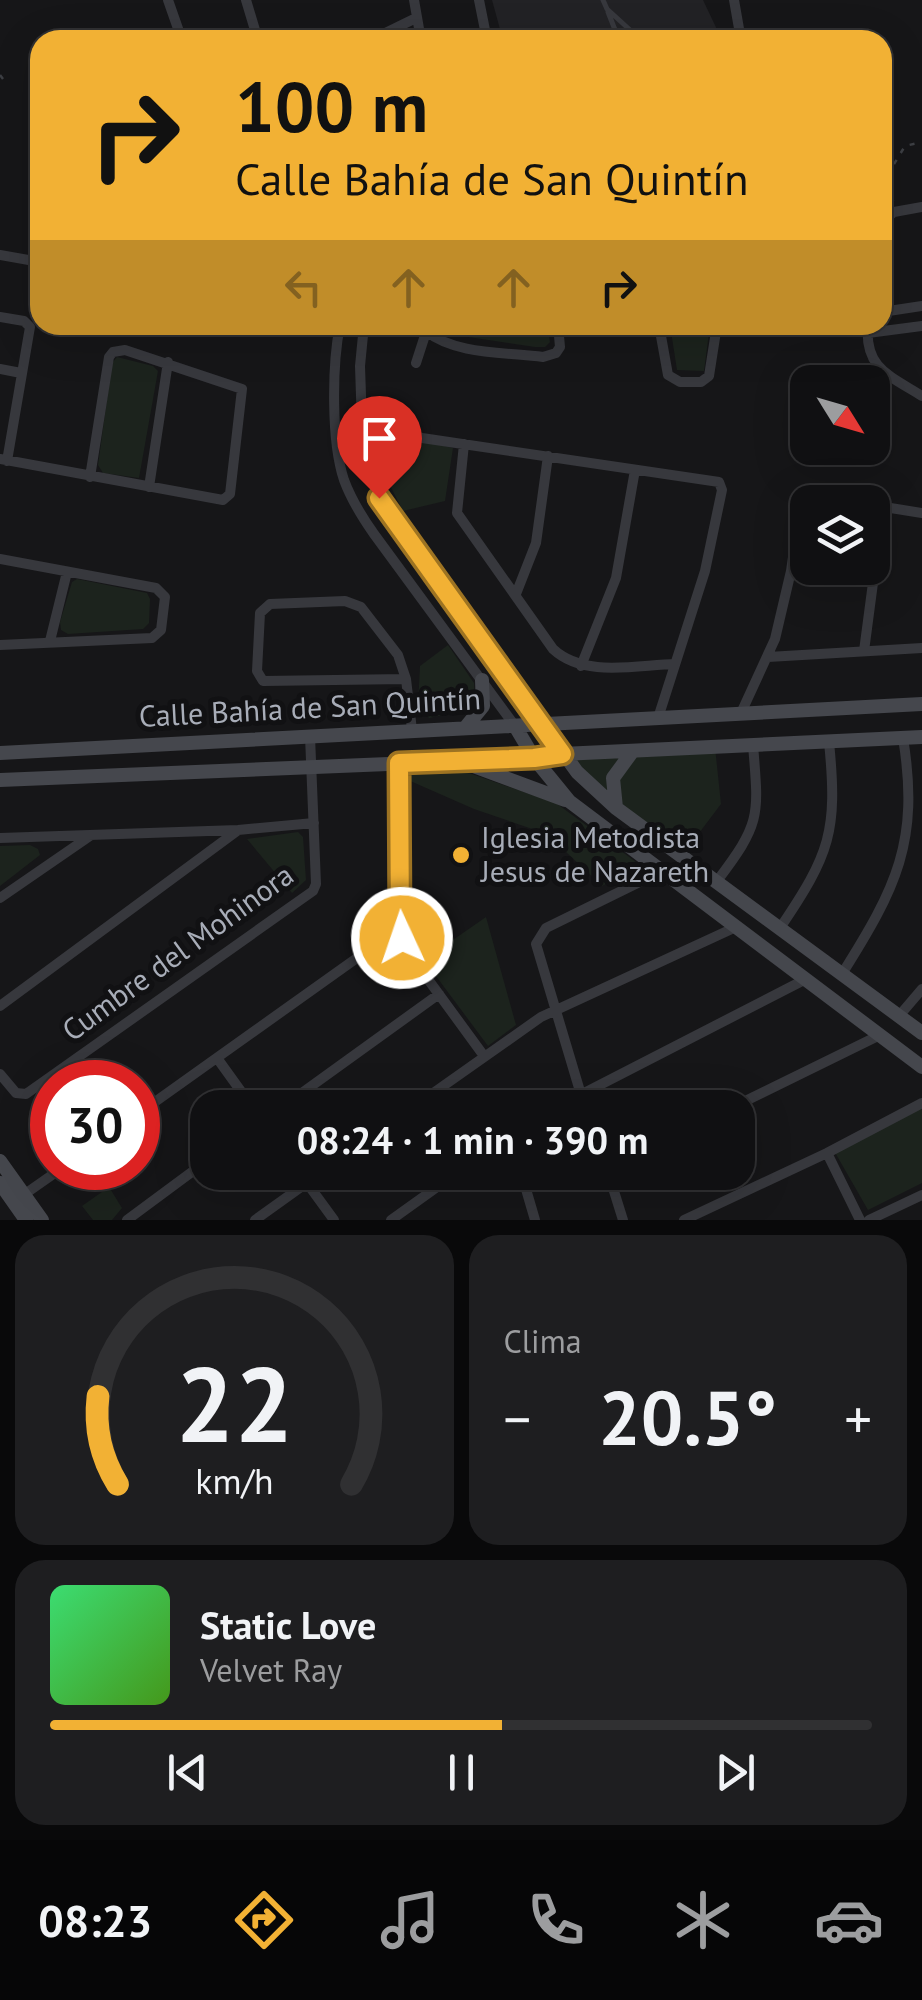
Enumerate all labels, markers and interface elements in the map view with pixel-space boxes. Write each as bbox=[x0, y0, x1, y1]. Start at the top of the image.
text: 100 m bbox=[235, 61, 428, 151]
icon: right bbox=[70, 70, 200, 200]
text: Calle Bahía de San Quintín bbox=[235, 149, 749, 207]
icon: left bbox=[276, 260, 331, 315]
icon: ahead bbox=[381, 260, 436, 315]
icon: ahead bbox=[486, 260, 541, 315]
icon: right bbox=[591, 260, 646, 315]
north arrow bbox=[790, 365, 890, 465]
map controls bbox=[790, 365, 890, 585]
pin bbox=[337, 396, 422, 499]
icon: arrive bbox=[352, 411, 407, 466]
button: layers bbox=[790, 485, 890, 585]
street label: Calle Bahía de San Quintín bbox=[138, 678, 482, 735]
place label: Iglesia Metodista Jesus de Nazareth bbox=[479, 817, 709, 890]
marker: Iglesia Metodista Jesus de Nazareth bbox=[450, 844, 472, 866]
street label: Cumbre del Mohinora bbox=[54, 855, 301, 1049]
position arrow bbox=[350, 886, 454, 990]
speed limit sign: 30 bbox=[30, 1060, 160, 1190]
text: 08:24 · 1 min · 390 m bbox=[297, 1115, 648, 1164]
text: Clima bbox=[504, 1320, 582, 1362]
text: 22 bbox=[175, 1336, 293, 1471]
text: 20.5° bbox=[598, 1369, 777, 1466]
text: − bbox=[504, 1383, 531, 1454]
text: + bbox=[844, 1383, 872, 1454]
text: km/h bbox=[195, 1458, 273, 1504]
text: Static Love bbox=[200, 1600, 376, 1649]
text: Velvet Ray bbox=[200, 1649, 342, 1691]
icon: previous bbox=[160, 1745, 215, 1800]
icon: pause bbox=[434, 1745, 489, 1800]
icon: next bbox=[708, 1745, 763, 1800]
icon: directions bbox=[229, 1885, 299, 1955]
icon: music bbox=[375, 1885, 445, 1955]
icon: phone bbox=[521, 1885, 591, 1955]
icon: climate bbox=[668, 1885, 738, 1955]
icon: car bbox=[814, 1885, 884, 1955]
text: 08:23 bbox=[38, 1891, 152, 1949]

